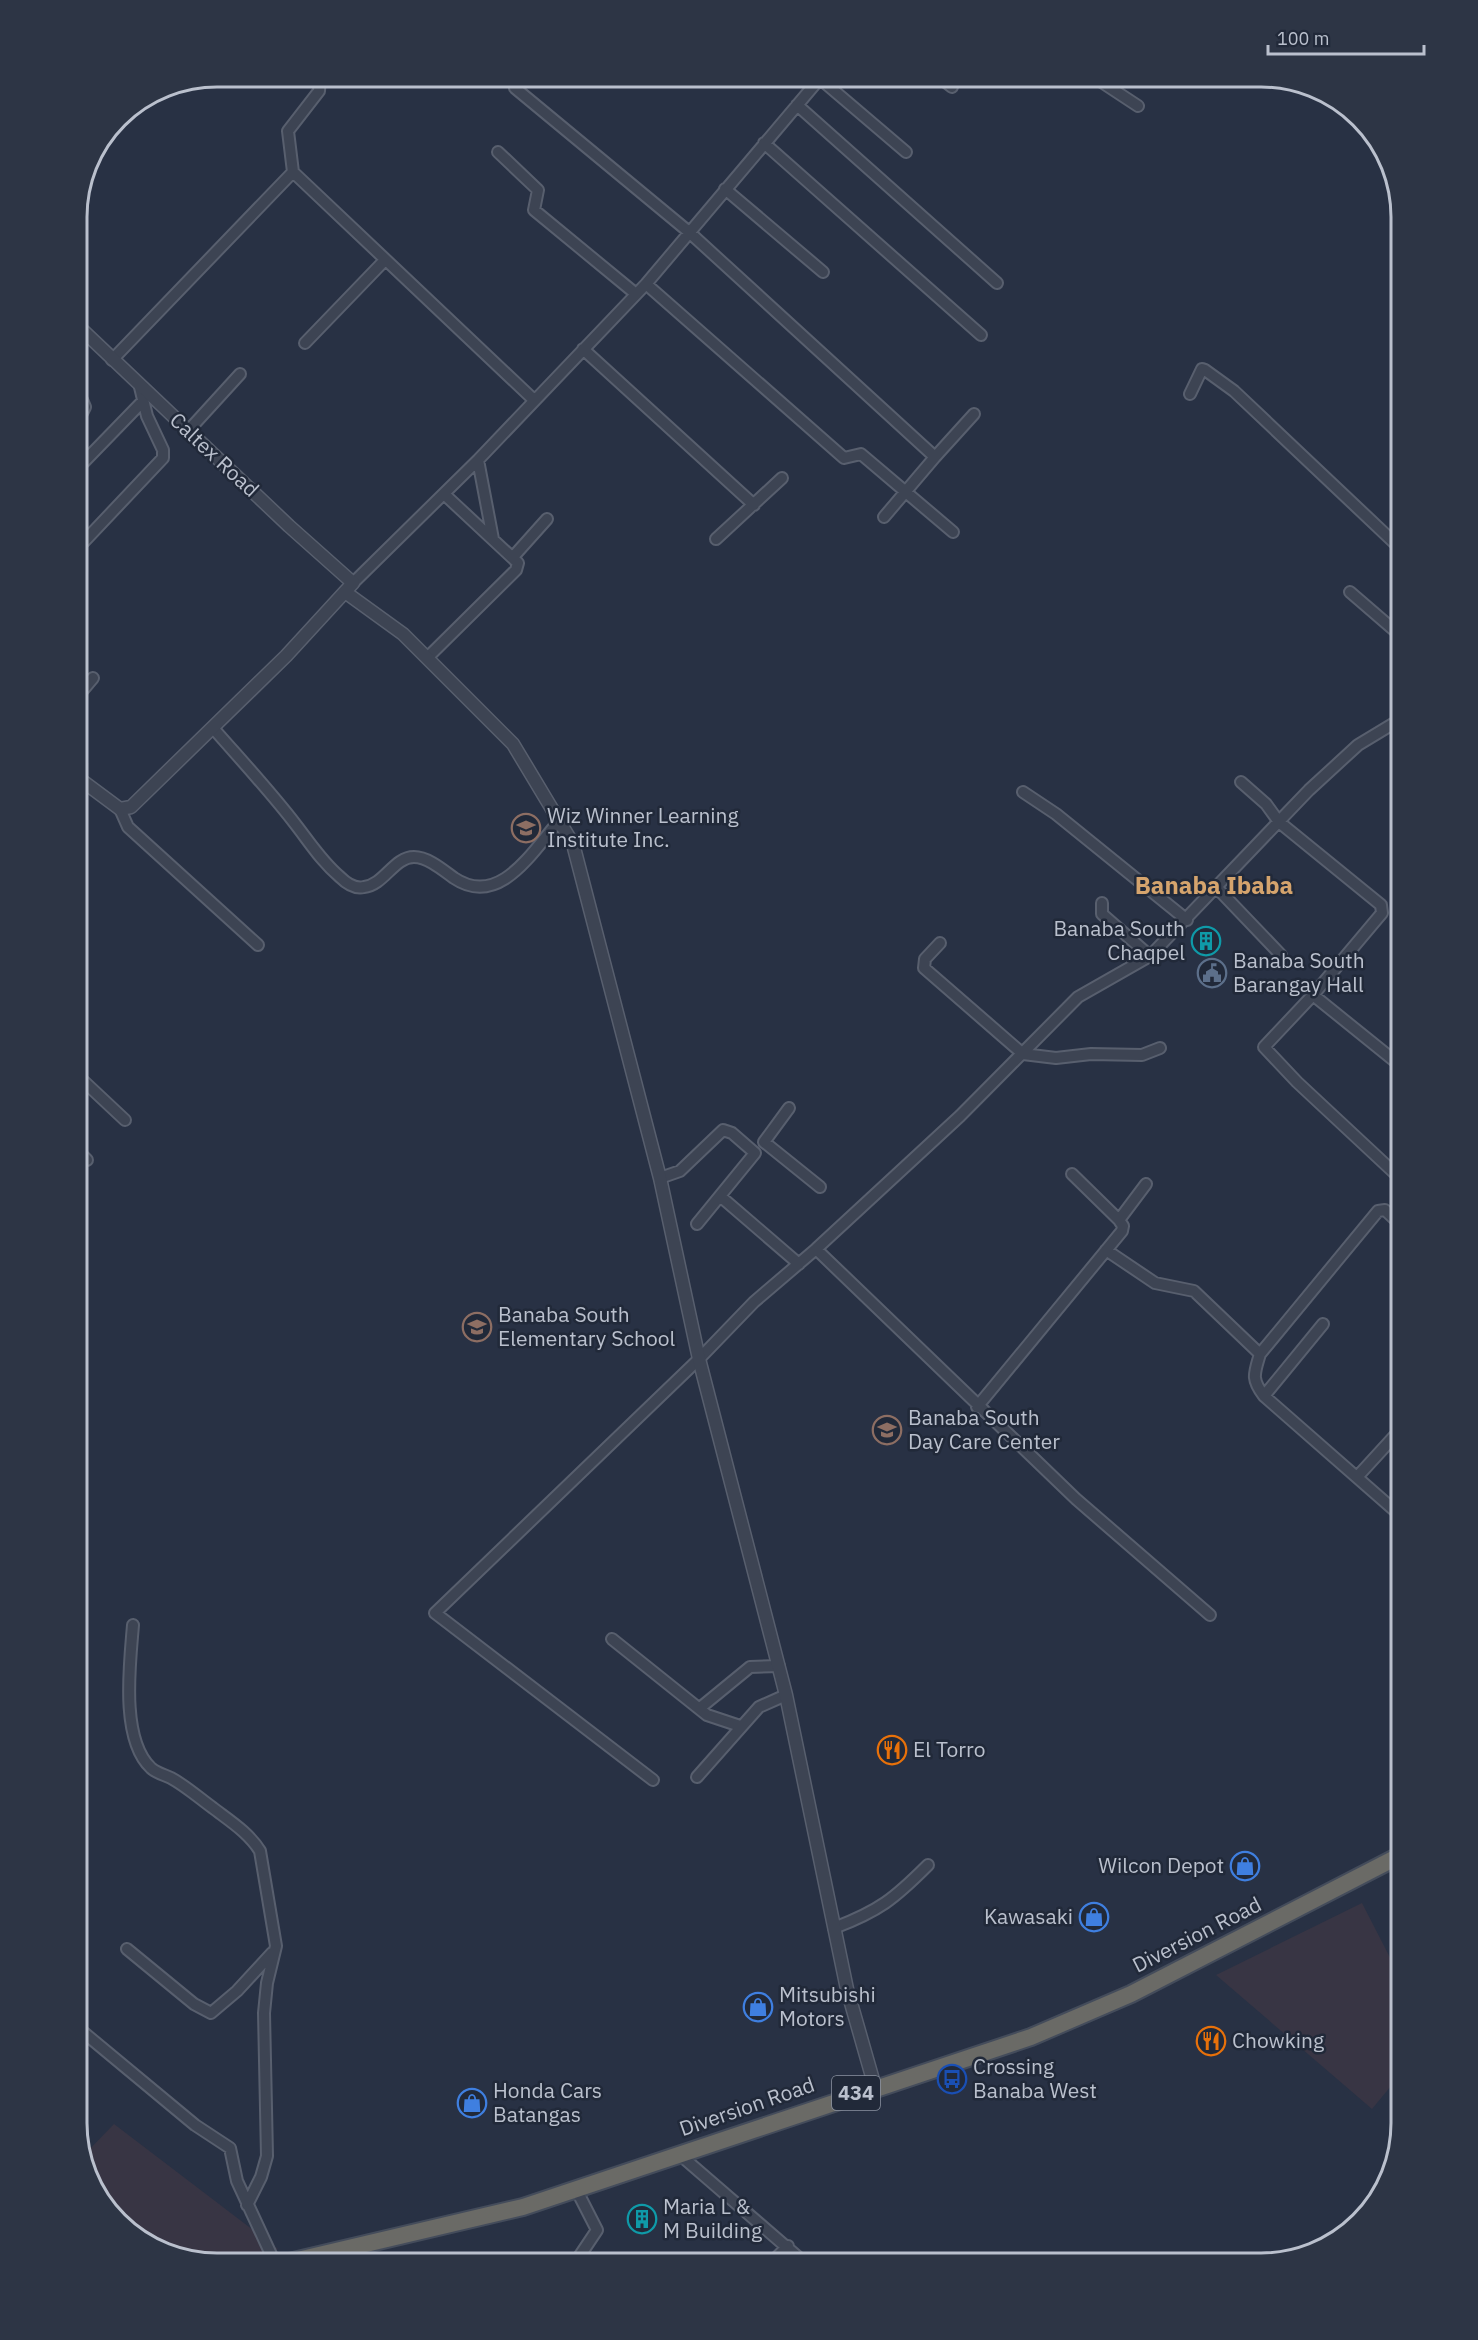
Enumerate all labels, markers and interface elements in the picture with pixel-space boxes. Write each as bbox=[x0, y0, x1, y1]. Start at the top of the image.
scale bar bbox=[1268, 18, 1424, 56]
text: 100 m bbox=[1277, 27, 1329, 50]
street label: Caltex Road bbox=[164, 406, 265, 503]
place label: Wiz Winner Learning Institute Inc. bbox=[547, 801, 739, 853]
school or university icon: Wiz Winner Learning Institute Inc. bbox=[510, 812, 542, 844]
district label: Banaba Ibaba bbox=[1135, 869, 1293, 901]
place label: Banaba South Chaqpel bbox=[1053, 914, 1185, 966]
building icon: Banaba South Chaqpel bbox=[1190, 925, 1222, 957]
place label: Banaba South Barangay Hall bbox=[1233, 946, 1365, 998]
public building icon: Banaba South Barangay Hall bbox=[1196, 957, 1228, 989]
place label: Banaba South Elementary School bbox=[498, 1300, 675, 1352]
school or university icon: Banaba South Elementary School bbox=[461, 1311, 493, 1343]
place label: Banaba South Day Care Center bbox=[908, 1403, 1060, 1455]
school or university icon: Banaba South Day Care Center bbox=[871, 1414, 903, 1446]
restaurant icon: El Torro bbox=[876, 1734, 908, 1766]
place label: El Torro bbox=[913, 1735, 985, 1763]
shop icon: Wilcon Depot bbox=[1229, 1850, 1261, 1882]
place label: Wilcon Depot bbox=[1098, 1851, 1224, 1879]
street label: Diversion Road bbox=[1127, 1890, 1266, 1979]
shop icon: Kawasaki bbox=[1078, 1901, 1110, 1933]
place label: Kawasaki bbox=[984, 1902, 1073, 1930]
place label: Mitsubishi Motors bbox=[779, 1980, 876, 2032]
shop icon: Mitsubishi Motors bbox=[742, 1991, 774, 2023]
restaurant icon: Chowking bbox=[1195, 2025, 1227, 2057]
place label: Chowking bbox=[1232, 2026, 1324, 2054]
place label: Crossing Banaba West bbox=[973, 2052, 1097, 2104]
bus stop icon: Crossing Banaba West bbox=[936, 2063, 968, 2095]
street label: Diversion Road bbox=[675, 2070, 818, 2142]
place label: Honda Cars Batangas bbox=[493, 2076, 602, 2128]
road number: 434 bbox=[832, 2076, 880, 2110]
shop icon: Honda Cars Batangas bbox=[456, 2087, 488, 2119]
place label: Maria L & M Building bbox=[663, 2192, 762, 2244]
building icon: Maria L & M Building bbox=[626, 2203, 658, 2235]

